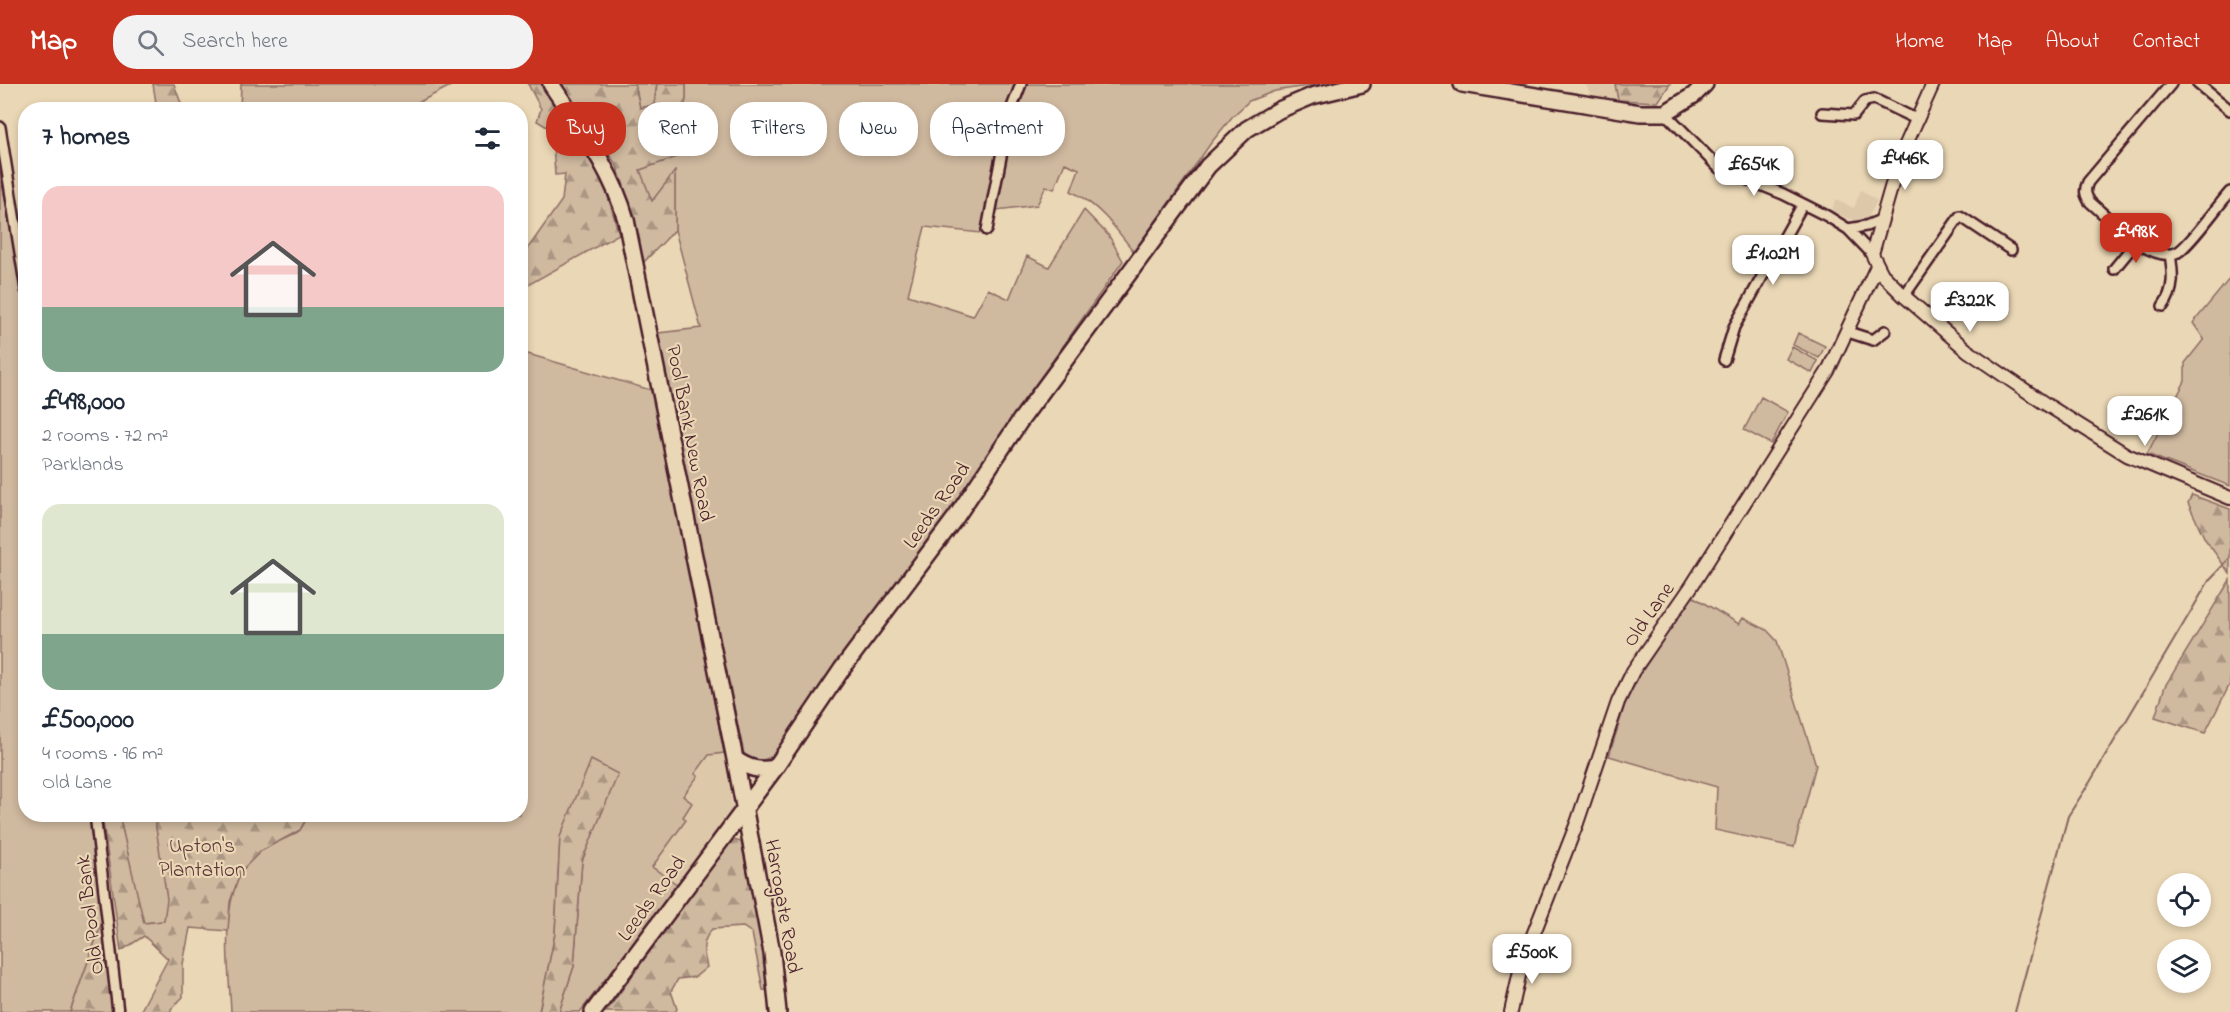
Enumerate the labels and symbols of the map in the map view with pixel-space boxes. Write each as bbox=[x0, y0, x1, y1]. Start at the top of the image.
pin: £446K bbox=[1863, 140, 1947, 191]
pin: £654K bbox=[1712, 146, 1796, 197]
pin: £498K bbox=[2094, 213, 2178, 264]
pin: £1.02M bbox=[1724, 235, 1822, 286]
pin: £322K bbox=[1928, 282, 2012, 333]
street label: Pool Bank New Road bbox=[657, 342, 721, 525]
pin: £261K bbox=[2103, 396, 2187, 447]
street label: Leeds Road bbox=[897, 456, 979, 556]
street label: Old Lane bbox=[1616, 576, 1683, 654]
park label: Upton's Plantation bbox=[159, 832, 245, 886]
street label: Harrogate Road bbox=[754, 837, 809, 976]
street label: Leeds Road bbox=[611, 850, 694, 948]
street label: Old Pool Bank bbox=[69, 852, 113, 976]
pin: £500K bbox=[1490, 934, 1574, 985]

